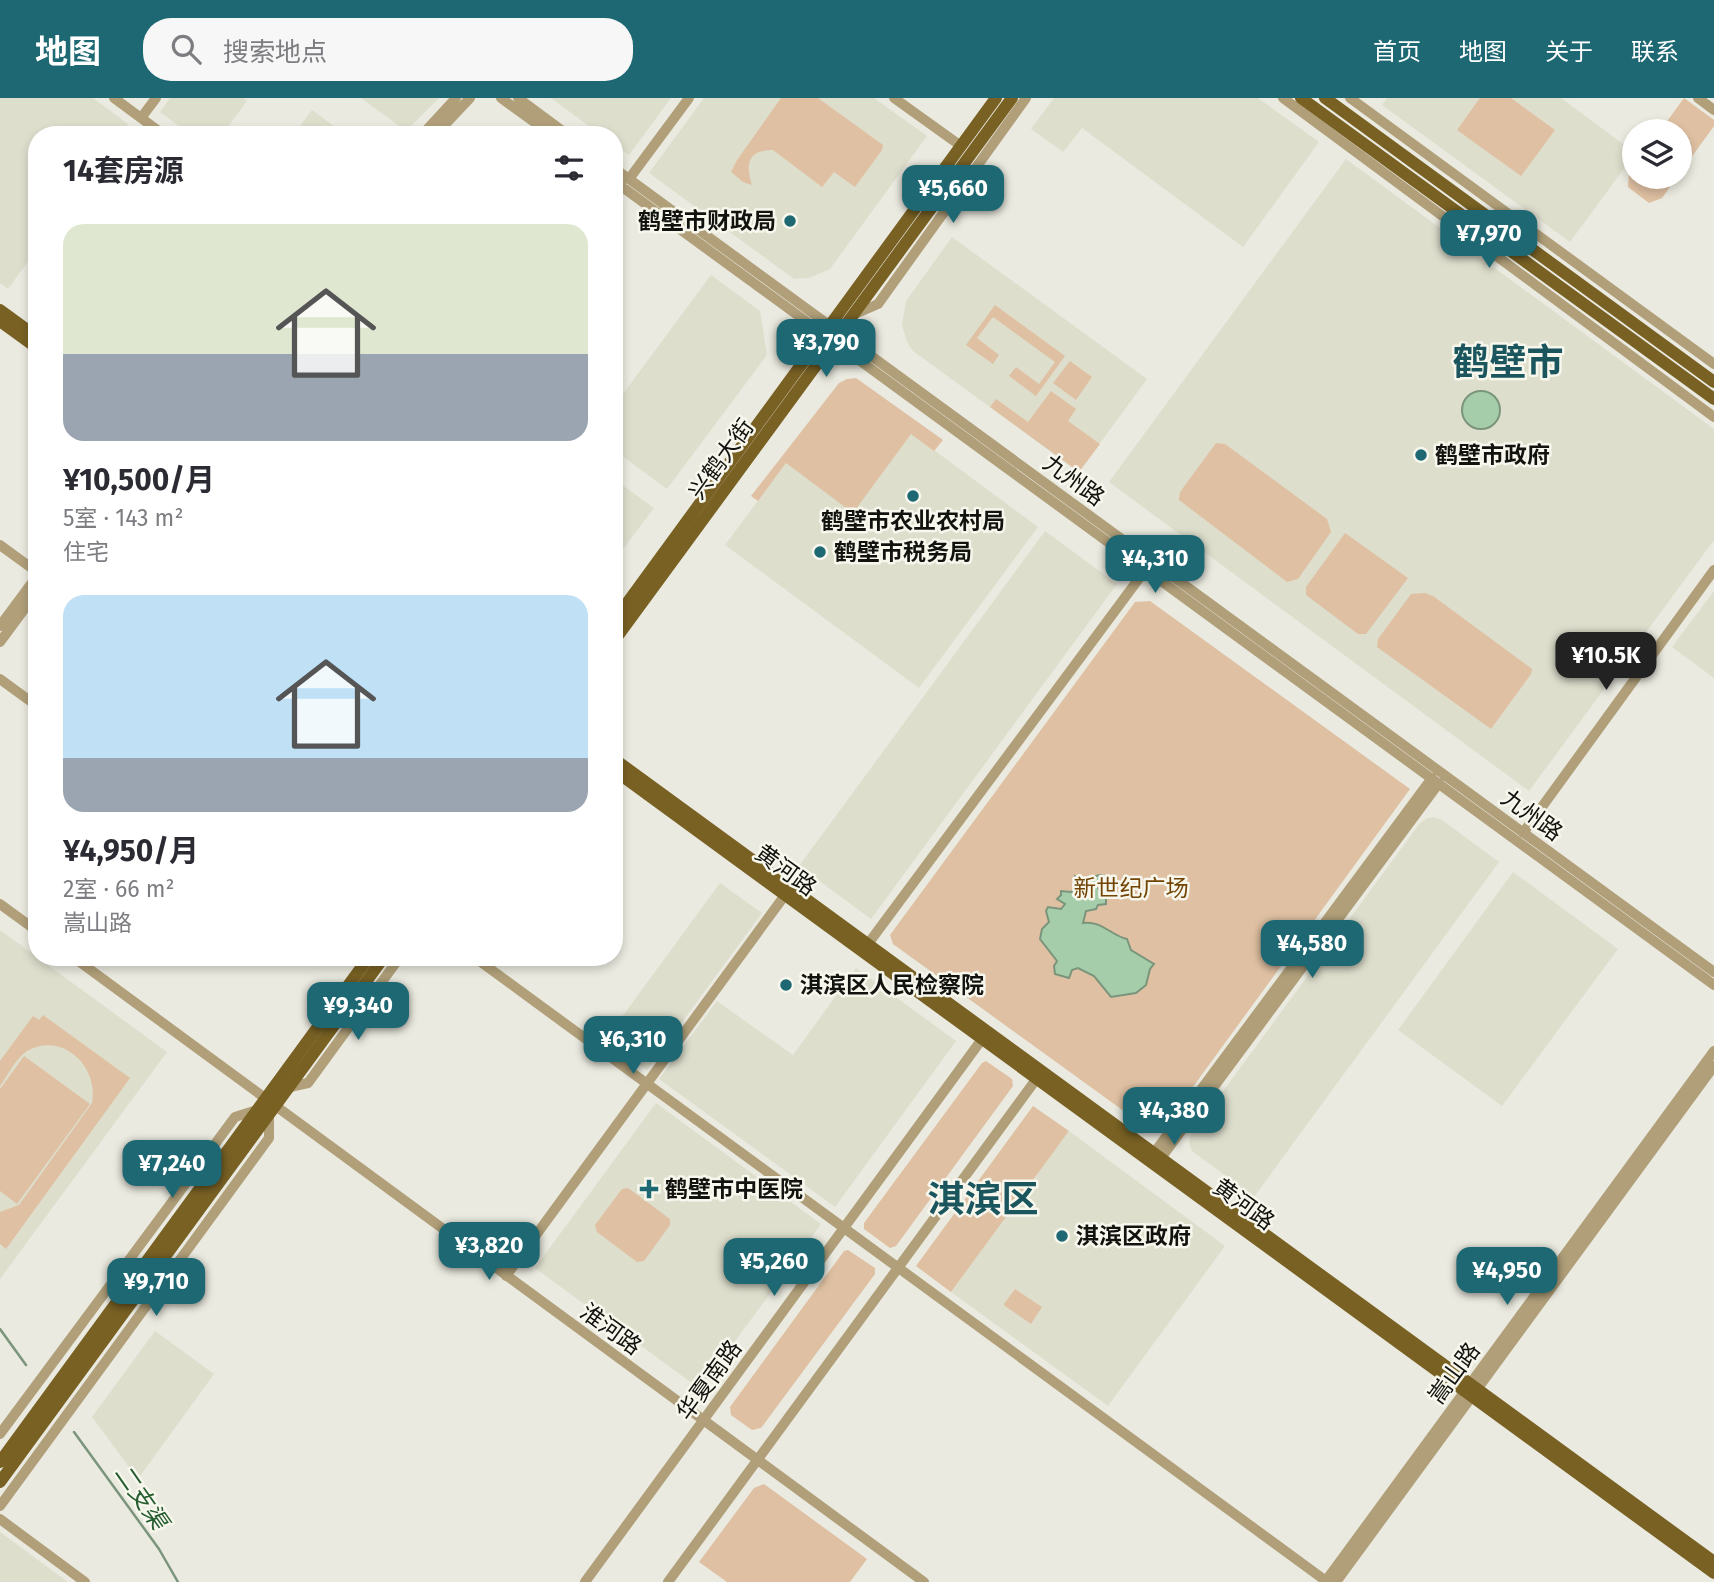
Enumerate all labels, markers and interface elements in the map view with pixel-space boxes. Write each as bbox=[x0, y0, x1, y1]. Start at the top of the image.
search box bbox=[143, 18, 633, 81]
icon: search bbox=[167, 30, 205, 68]
text: 地图 bbox=[35, 32, 101, 72]
text: 搜索地点 bbox=[223, 37, 327, 68]
text: 首页 bbox=[1373, 38, 1421, 66]
text: 地图 bbox=[1459, 38, 1507, 66]
text: 关于 bbox=[1545, 38, 1593, 66]
text: 联系 bbox=[1631, 38, 1679, 66]
map controls bbox=[1622, 119, 1692, 189]
button: layers bbox=[1622, 119, 1692, 189]
icon: filters bbox=[550, 149, 588, 187]
text: 14套房源 bbox=[63, 153, 184, 189]
pin: ¥5,660 bbox=[896, 166, 1010, 225]
text: ¥5,660 bbox=[918, 174, 988, 202]
place label: 鹤壁市财政局 bbox=[638, 207, 776, 235]
pin: ¥7,970 bbox=[1432, 211, 1546, 270]
marker: 鹤壁市财政局 bbox=[782, 213, 798, 229]
text: ¥7,970 bbox=[1456, 219, 1522, 247]
icon: home bbox=[263, 270, 389, 396]
pin: ¥3,790 bbox=[769, 320, 883, 379]
text: ¥3,790 bbox=[793, 328, 860, 356]
district label: 鹤壁市 bbox=[1453, 340, 1564, 385]
street label: 兴鹤大街 bbox=[683, 414, 759, 504]
place label: 鹤壁市政府 bbox=[1435, 441, 1550, 469]
marker: 鹤壁市政府 bbox=[1413, 447, 1429, 463]
street label: 九州路 bbox=[1038, 448, 1110, 512]
text: ¥10,500/月 bbox=[63, 462, 215, 498]
marker: 鹤壁市农业农村局 bbox=[905, 488, 921, 504]
text: 5室 · 143 m² bbox=[63, 504, 183, 532]
place label: 鹤壁市农业农村局 bbox=[821, 507, 1005, 535]
pin: ¥4,310 bbox=[1098, 536, 1212, 595]
text: 住宅 bbox=[63, 538, 109, 566]
place label: 鹤壁市税务局 bbox=[834, 538, 972, 566]
marker: 鹤壁市税务局 bbox=[812, 544, 828, 560]
text: ¥4,310 bbox=[1121, 544, 1189, 572]
pin: ¥10.5K bbox=[1549, 632, 1663, 692]
icon: home bbox=[263, 641, 389, 767]
text: ¥10.5K bbox=[1571, 641, 1641, 669]
street label: 九州路 bbox=[1496, 783, 1568, 847]
text: ¥4,950/月 bbox=[63, 833, 199, 869]
street label: 黄河路 bbox=[750, 838, 822, 902]
park label: 新世纪广场 bbox=[1074, 874, 1189, 902]
text: 2室 · 66 m² bbox=[63, 875, 175, 903]
text: 嵩山路 bbox=[63, 909, 132, 937]
pin: ¥4,580 bbox=[1255, 920, 1369, 980]
text: ¥4,580 bbox=[1277, 929, 1347, 957]
place label: 淇滨区人民检察院 bbox=[800, 971, 984, 999]
marker: 淇滨区人民检察院 bbox=[778, 977, 794, 993]
pin: ¥9,340 bbox=[301, 982, 415, 1042]
text: ¥9,340 bbox=[323, 991, 393, 1019]
pin: ¥6,310 bbox=[576, 1016, 690, 1076]
text: ¥6,310 bbox=[600, 1025, 666, 1053]
pin: ¥4,380 bbox=[1117, 1088, 1231, 1147]
text: ¥4,380 bbox=[1139, 1096, 1209, 1124]
pin: ¥7,240 bbox=[115, 1140, 229, 1200]
text: ¥7,240 bbox=[138, 1149, 206, 1177]
street label: 黄河路 bbox=[1208, 1172, 1280, 1236]
place label: 鹤壁市中医院 bbox=[665, 1175, 803, 1203]
district label: 淇滨区 bbox=[928, 1177, 1039, 1222]
marker: 鹤壁市中医院 bbox=[639, 1179, 659, 1199]
pin: ¥3,820 bbox=[432, 1222, 546, 1282]
place label: 淇滨区政府 bbox=[1076, 1222, 1191, 1250]
marker: 淇滨区政府 bbox=[1054, 1228, 1070, 1244]
text: ¥3,820 bbox=[455, 1231, 523, 1259]
pin: ¥5,260 bbox=[717, 1238, 831, 1298]
text: ¥5,260 bbox=[739, 1247, 809, 1275]
pin: ¥4,950 bbox=[1450, 1248, 1564, 1307]
text: ¥4,950 bbox=[1472, 1256, 1542, 1284]
pin: ¥9,710 bbox=[99, 1258, 213, 1318]
text: ¥9,710 bbox=[123, 1267, 189, 1295]
street label: 淮河路 bbox=[575, 1297, 647, 1361]
street label: 华夏南路 bbox=[671, 1335, 747, 1425]
street label: 嵩山路 bbox=[1422, 1337, 1486, 1409]
water label: 二支渠 bbox=[109, 1459, 175, 1537]

